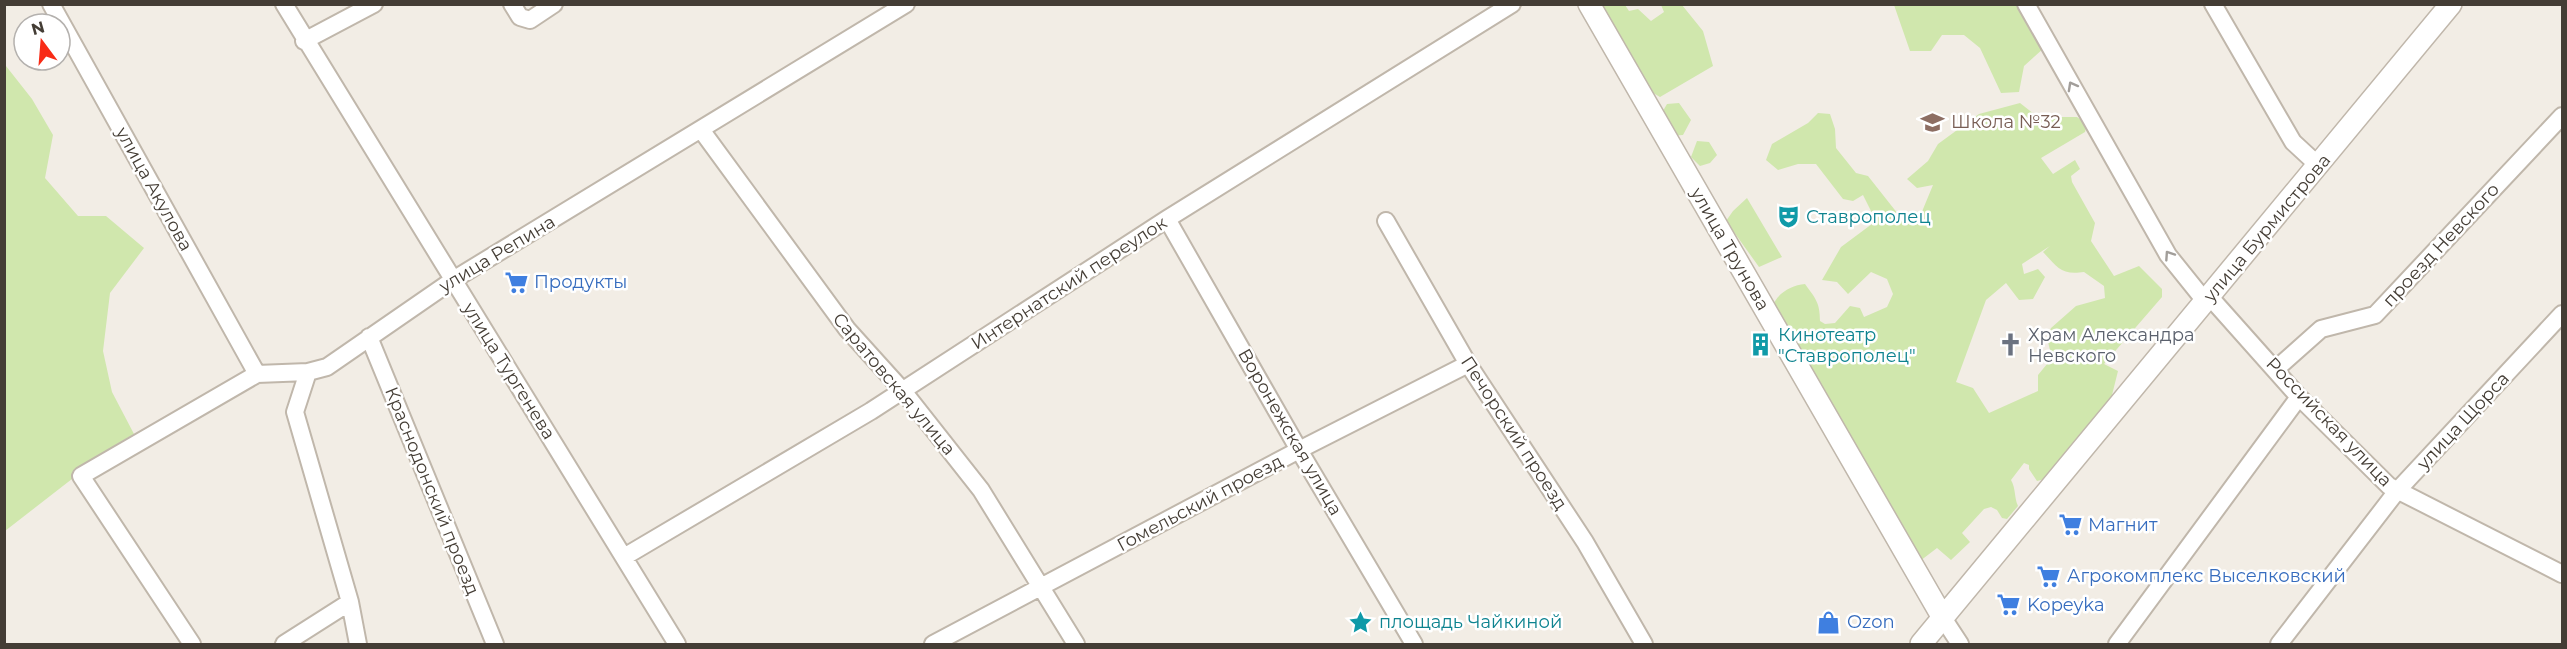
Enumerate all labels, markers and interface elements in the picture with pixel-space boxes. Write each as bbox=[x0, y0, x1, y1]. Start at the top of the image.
north arrow bbox=[12, 12, 72, 72]
text: N bbox=[29, 17, 47, 39]
one-way arrow bbox=[2068, 82, 2079, 92]
school or university icon: Школа №32 bbox=[1920, 109, 1946, 135]
place label: Школа №32 bbox=[1951, 111, 2061, 133]
street label: улица Акулова bbox=[110, 122, 197, 255]
street label: улица Бурмистрова bbox=[2198, 150, 2335, 307]
street label: проезд Невского bbox=[2378, 179, 2504, 311]
street label: улица Трунова bbox=[1685, 183, 1774, 314]
theatre icon: Ставрополец bbox=[1775, 204, 1801, 230]
place label: Ставрополец bbox=[1806, 206, 1931, 228]
street label: улица Репина bbox=[434, 211, 559, 298]
street label: Интернатский переулок bbox=[967, 211, 1171, 355]
one-way arrow bbox=[2165, 251, 2176, 262]
supermarket icon: Продукты bbox=[503, 269, 529, 295]
place label: Продукты bbox=[534, 271, 627, 293]
street label: улица Тургенева bbox=[457, 298, 560, 444]
street label: Саратовская улица bbox=[828, 308, 960, 460]
place label: Кинотеатр "Ставрополец" bbox=[1778, 324, 1916, 367]
place label: Храм Александра Невского bbox=[2028, 324, 2195, 367]
building icon: Кинотеатр "Ставрополец" bbox=[1747, 332, 1773, 358]
church icon: Храм Александра Невского bbox=[1997, 332, 2023, 358]
street label: Воронежская улица bbox=[1233, 345, 1347, 519]
street label: Печорский проезд bbox=[1456, 352, 1572, 514]
street label: Российская улица bbox=[2261, 353, 2397, 491]
street label: улица Щорса bbox=[2412, 368, 2514, 475]
street label: Краснодонский проезд bbox=[380, 384, 484, 599]
street label: Гомельский проезд bbox=[1113, 450, 1287, 556]
supermarket icon: Магнит bbox=[2057, 512, 2083, 538]
place label: Магнит bbox=[2088, 514, 2158, 536]
supermarket icon: Агрокомплекс Выселковский bbox=[2036, 563, 2062, 589]
place label: Агрокомплекс Выселковский bbox=[2067, 565, 2346, 587]
supermarket icon: Kopeyka bbox=[1996, 592, 2022, 618]
place label: Kopeyka bbox=[2027, 594, 2105, 616]
place icon: площадь Чайкиной bbox=[1348, 609, 1374, 635]
shop icon: Ozon bbox=[1816, 609, 1842, 635]
place label: площадь Чайкиной bbox=[1379, 611, 1562, 633]
place label: Ozon bbox=[1847, 611, 1895, 633]

